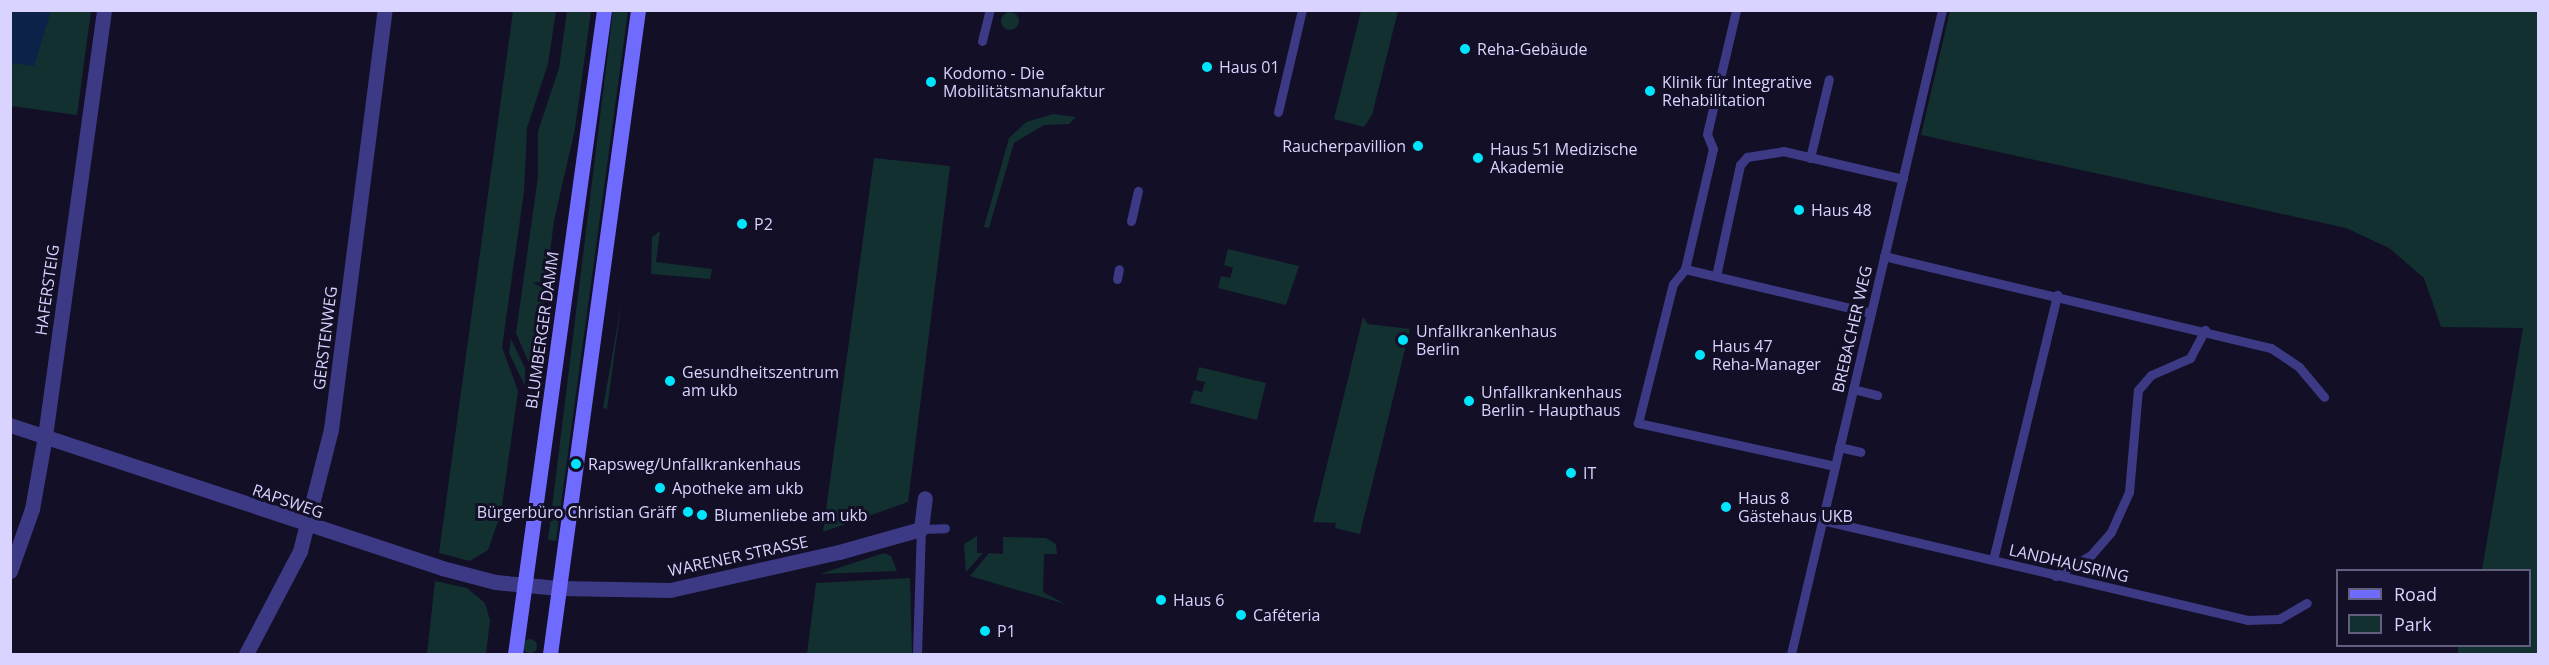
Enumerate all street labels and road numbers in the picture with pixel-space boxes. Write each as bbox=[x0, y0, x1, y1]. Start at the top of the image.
street label: HAFERSTEIG bbox=[31, 243, 63, 337]
street label: BLUMBERGER DAMM bbox=[521, 250, 563, 410]
street label: BREBACHER WEG bbox=[1828, 264, 1876, 394]
street label: GERSTENWEG bbox=[309, 285, 341, 391]
street label: RAPSWEG bbox=[250, 480, 326, 522]
street label: WARENER STRASSE bbox=[666, 532, 810, 580]
street label: LANDHAUSRING bbox=[2007, 540, 2131, 586]

